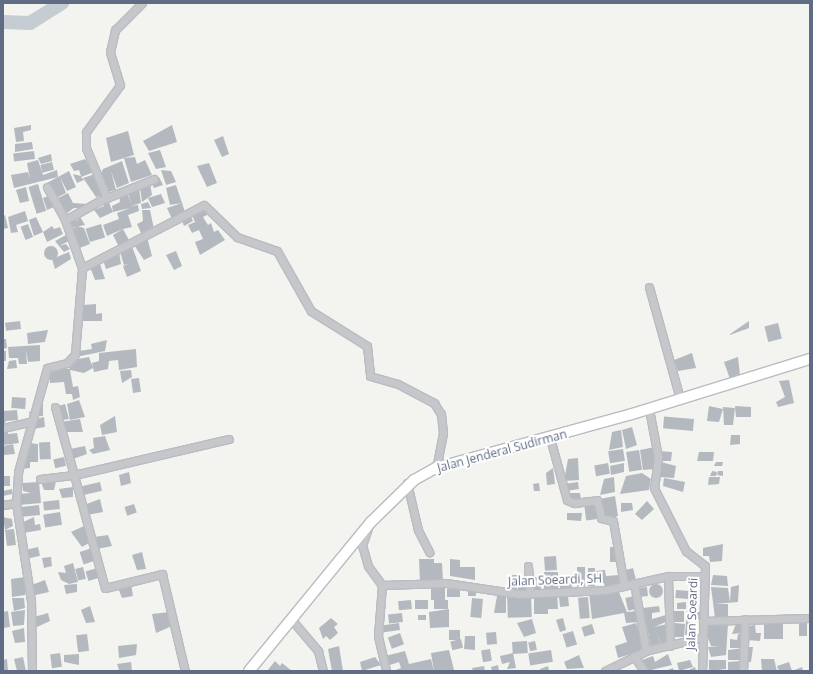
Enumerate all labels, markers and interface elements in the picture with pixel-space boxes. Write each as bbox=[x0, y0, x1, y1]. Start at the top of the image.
street label: Jalan Jenderal Sudirman bbox=[436, 427, 568, 475]
street label: Jalan Soeardi, SH bbox=[508, 571, 602, 589]
street label: Jalan Soeardi bbox=[684, 577, 700, 651]

